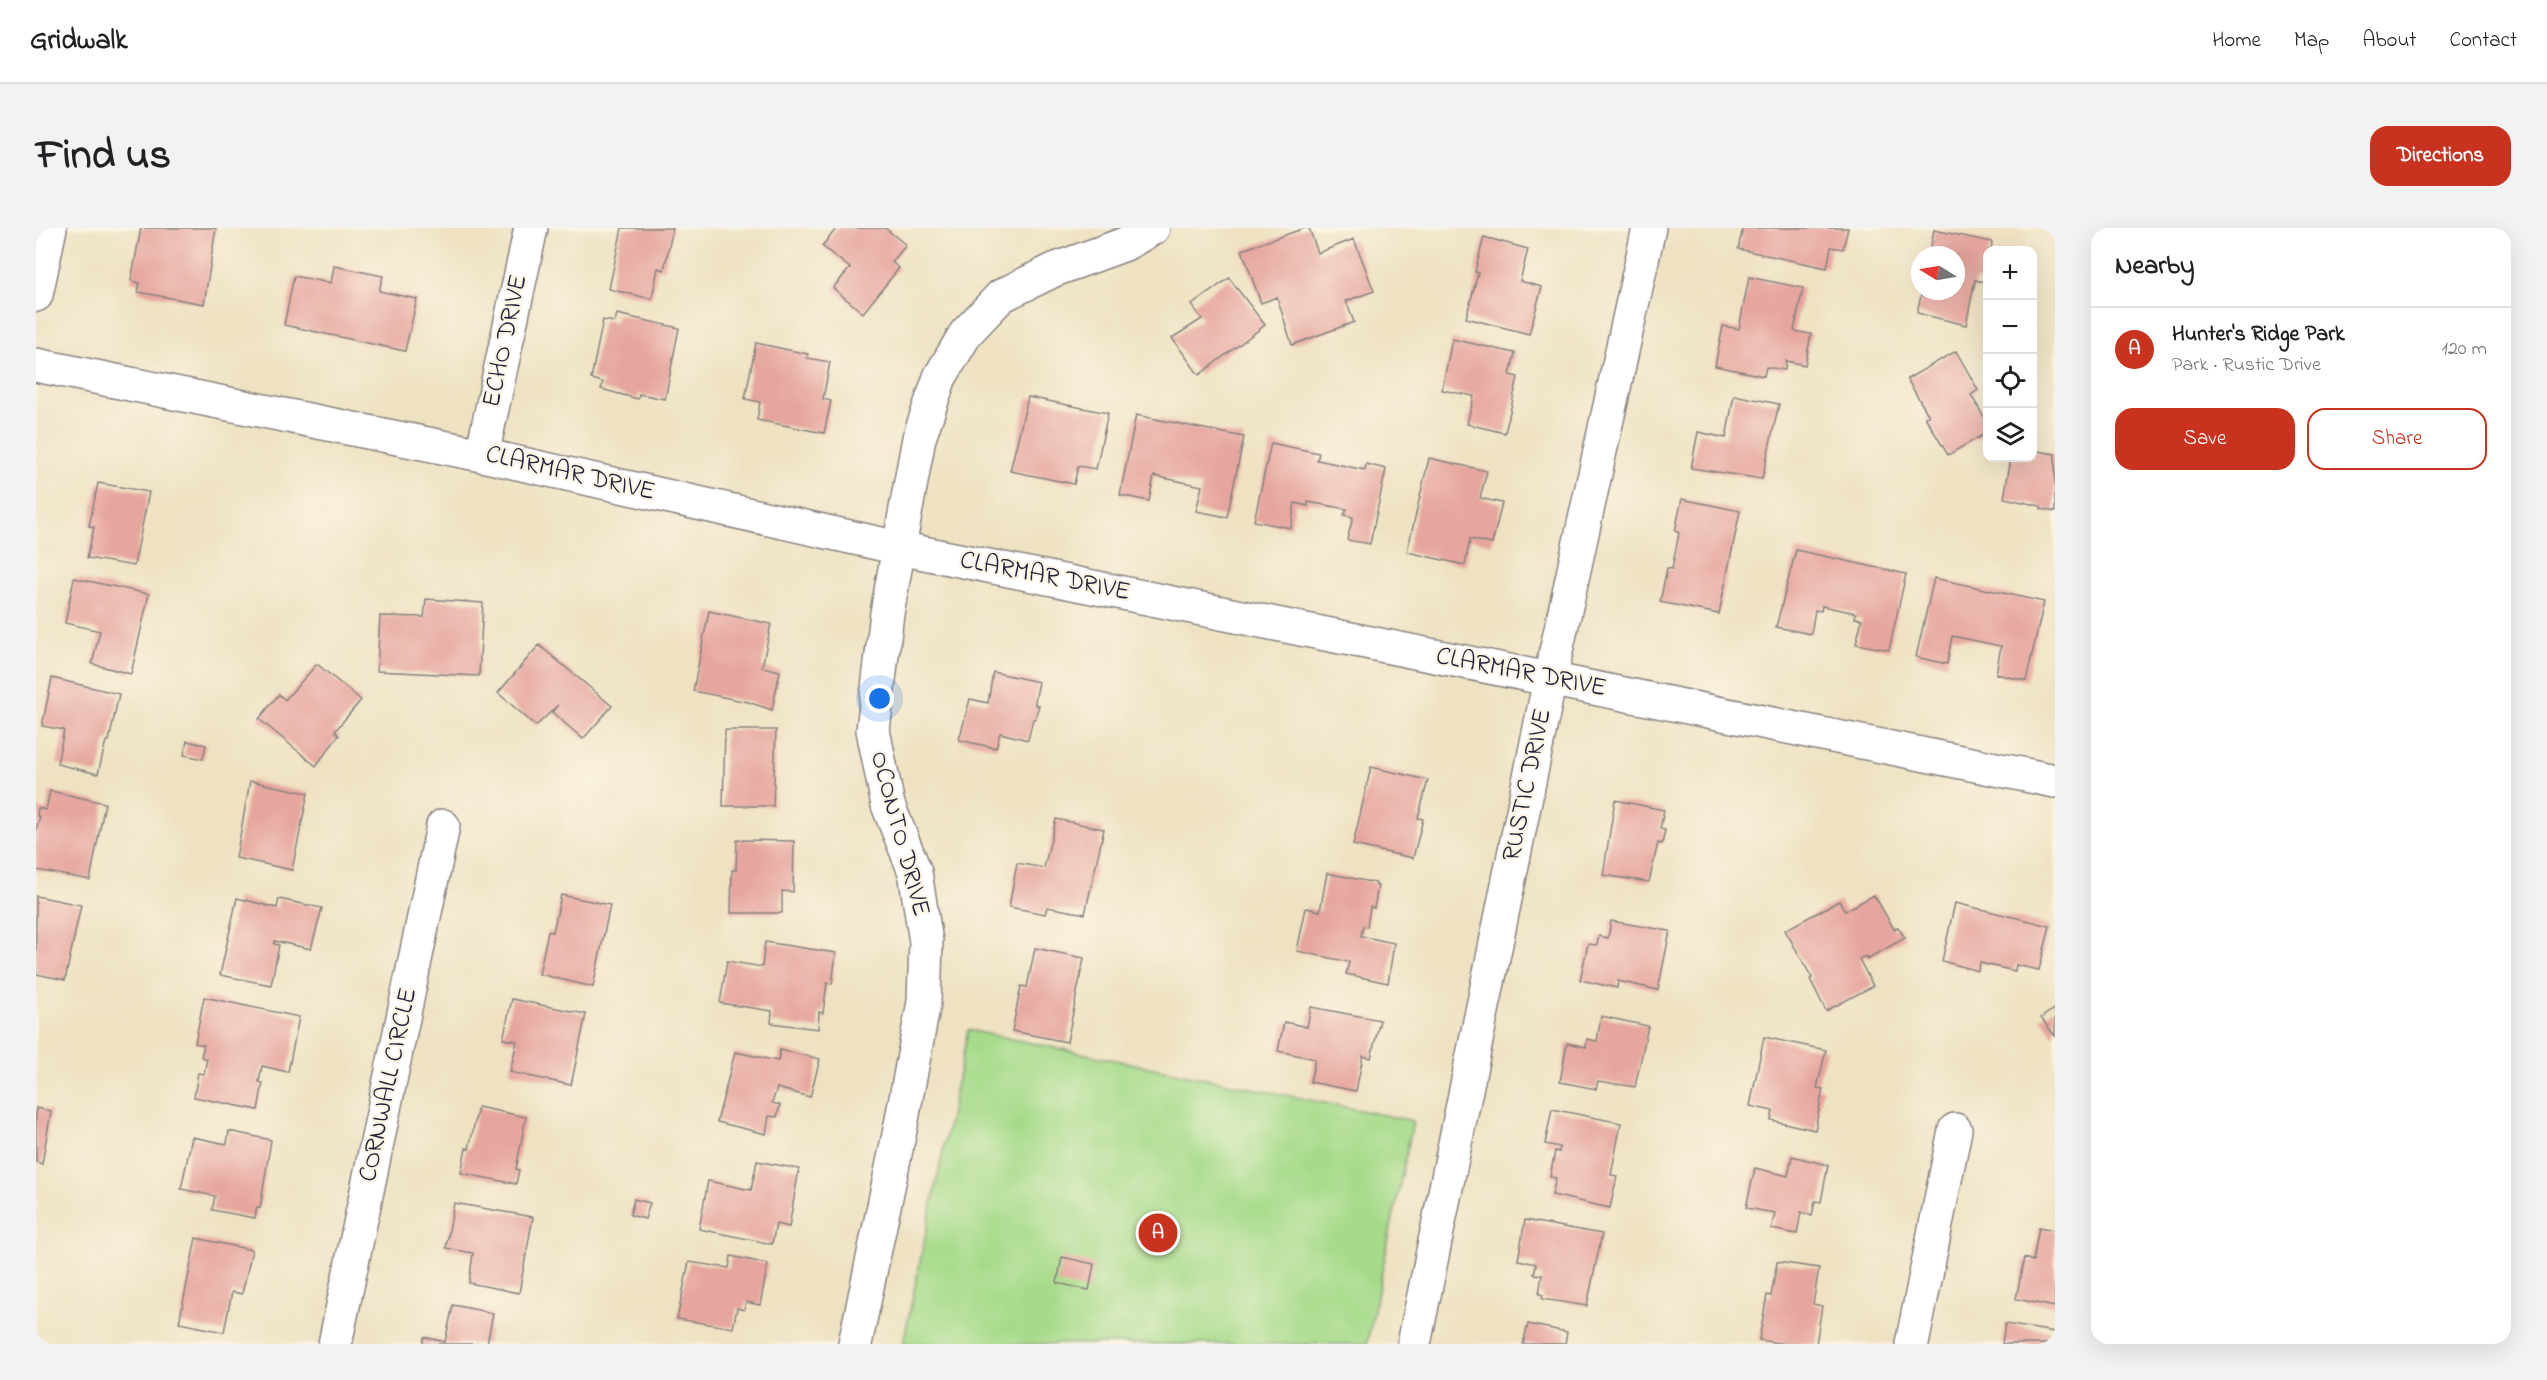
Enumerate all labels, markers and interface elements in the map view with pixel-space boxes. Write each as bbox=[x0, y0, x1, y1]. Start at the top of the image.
text: Gridwalk bbox=[30, 21, 127, 62]
text: Home bbox=[2212, 26, 2261, 56]
text: Map bbox=[2294, 26, 2329, 56]
text: About bbox=[2362, 26, 2416, 56]
text: Contact bbox=[2449, 26, 2517, 56]
text: Find us bbox=[36, 126, 171, 187]
button: Directions bbox=[2370, 126, 2511, 186]
north arrow bbox=[1911, 246, 1965, 300]
map controls bbox=[1983, 246, 2037, 462]
button: + bbox=[1983, 246, 2037, 300]
text: Nearby bbox=[2115, 248, 2194, 286]
street label: ECHO DRIVE bbox=[473, 271, 539, 411]
button: − bbox=[1983, 300, 2037, 354]
text: Hunter's Ridge Park bbox=[2172, 319, 2345, 351]
text: A bbox=[2128, 335, 2141, 364]
text: 120 m bbox=[2442, 335, 2487, 364]
text: Park · Rustic Drive bbox=[2172, 351, 2321, 380]
button: locate bbox=[1983, 354, 2037, 408]
button: layers bbox=[1983, 408, 2037, 462]
button: Save bbox=[2115, 408, 2295, 470]
button: Share bbox=[2307, 408, 2487, 470]
street label: CLARMAR DRIVE bbox=[481, 436, 659, 512]
street label: CLARMAR DRIVE bbox=[956, 542, 1134, 612]
street label: CLARMAR DRIVE bbox=[1432, 638, 1610, 708]
your location bbox=[865, 684, 894, 713]
street label: RUSTIC DRIVE bbox=[1493, 705, 1563, 865]
street label: OCONTO DRIVE bbox=[859, 747, 939, 921]
street label: CORNWALL CIRCLE bbox=[350, 984, 428, 1186]
pin: A bbox=[1138, 1210, 1178, 1256]

